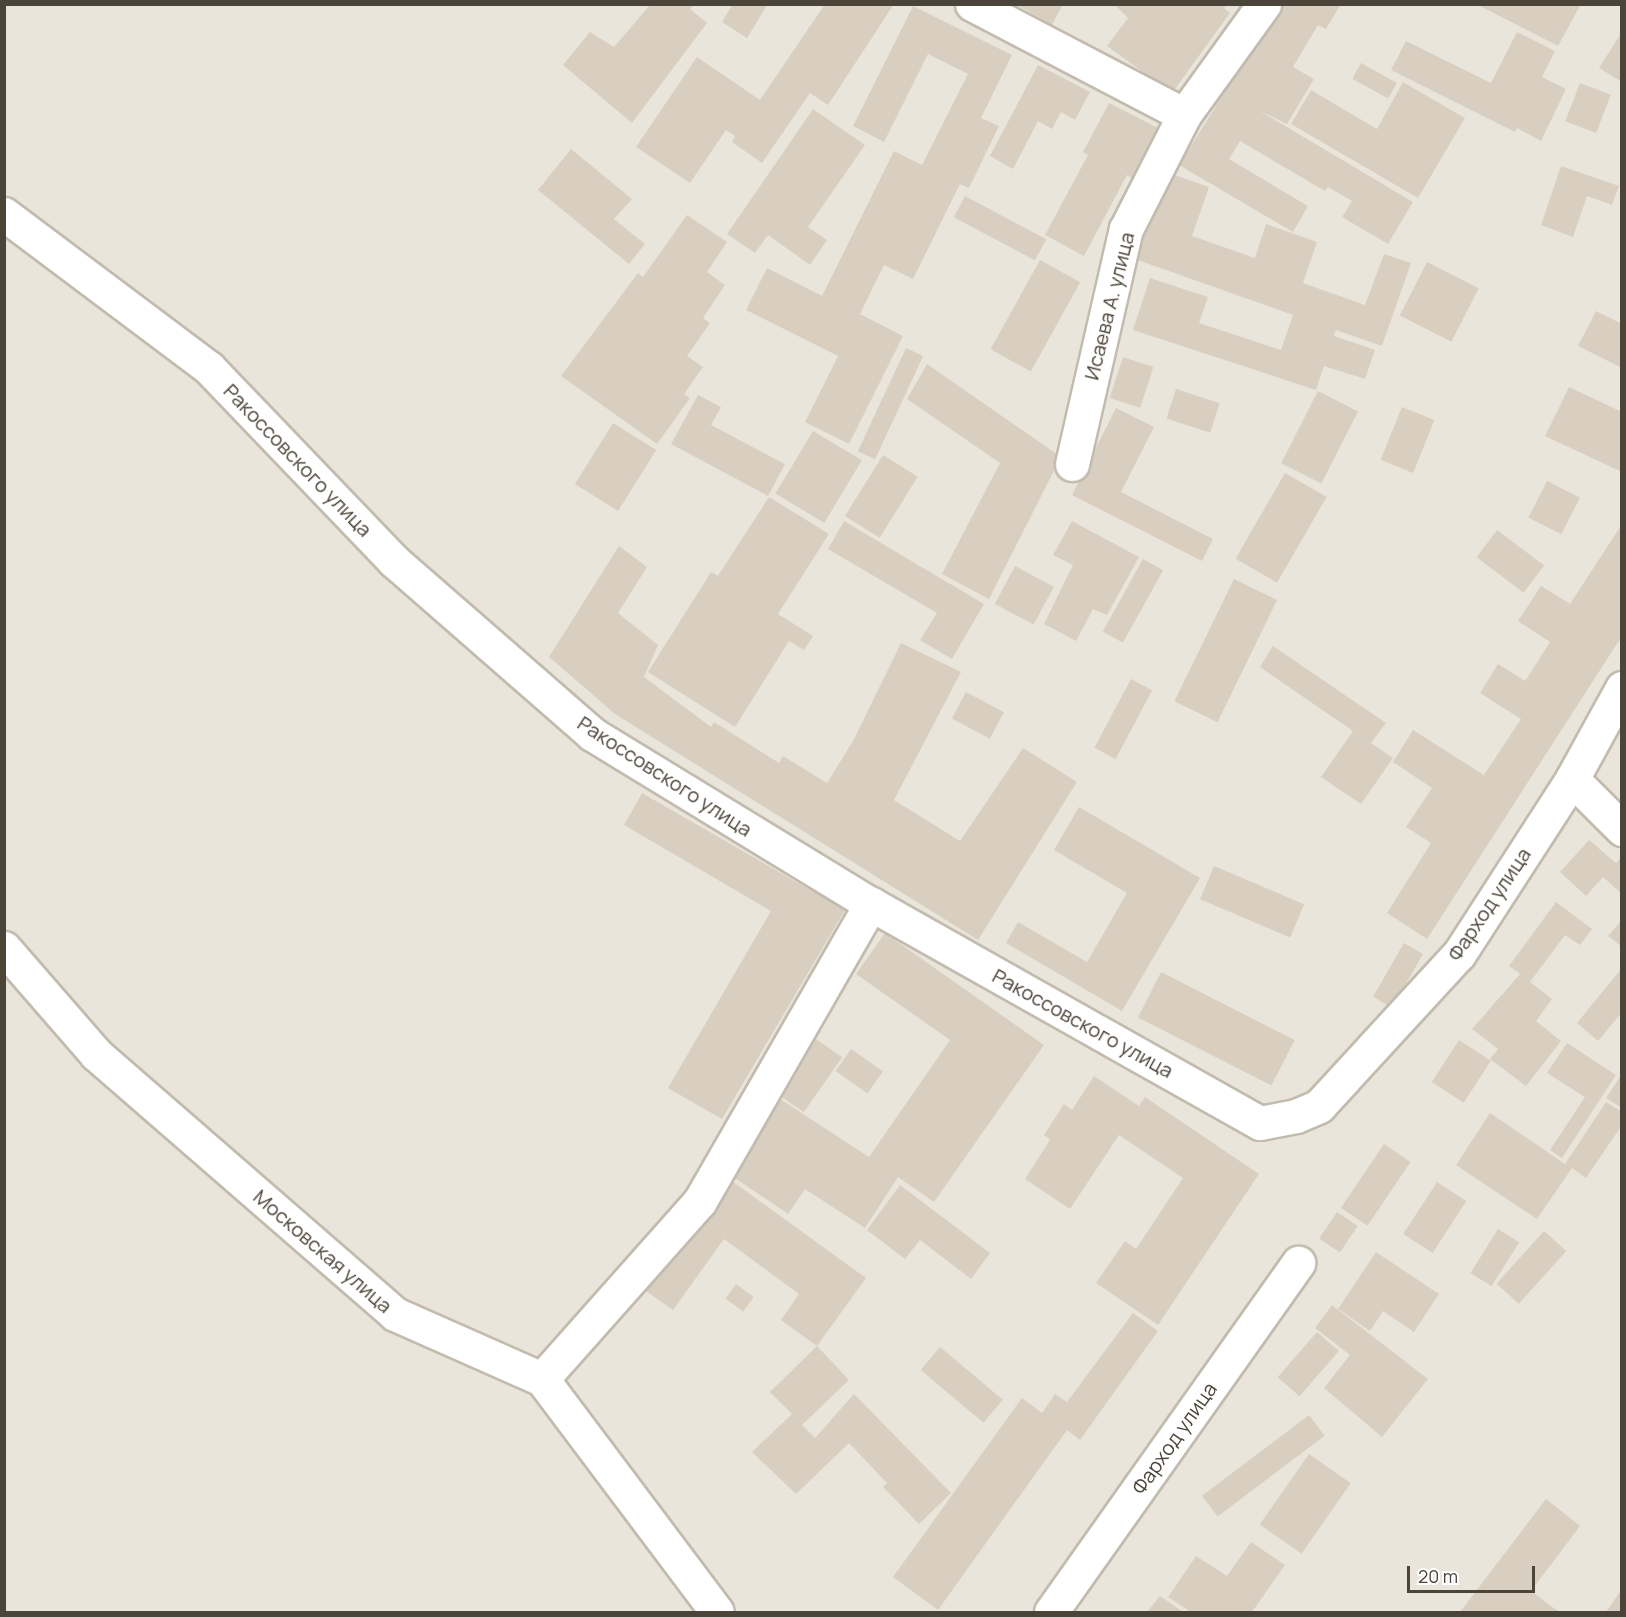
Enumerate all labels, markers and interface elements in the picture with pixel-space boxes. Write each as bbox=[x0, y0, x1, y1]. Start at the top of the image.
street label: Исаева А. улица bbox=[1079, 230, 1139, 382]
street label: Ракоссовского улица bbox=[219, 379, 377, 541]
street label: Ракоссовского улица bbox=[573, 711, 757, 841]
street label: Фарход улица bbox=[1442, 843, 1536, 965]
street label: Ракоссовского улица bbox=[988, 963, 1178, 1083]
street label: Московская улица bbox=[249, 1184, 397, 1318]
street label: Фарход улица bbox=[1127, 1377, 1221, 1499]
scale bar bbox=[1410, 1554, 1538, 1592]
text: 20 m bbox=[1418, 1564, 1458, 1588]

